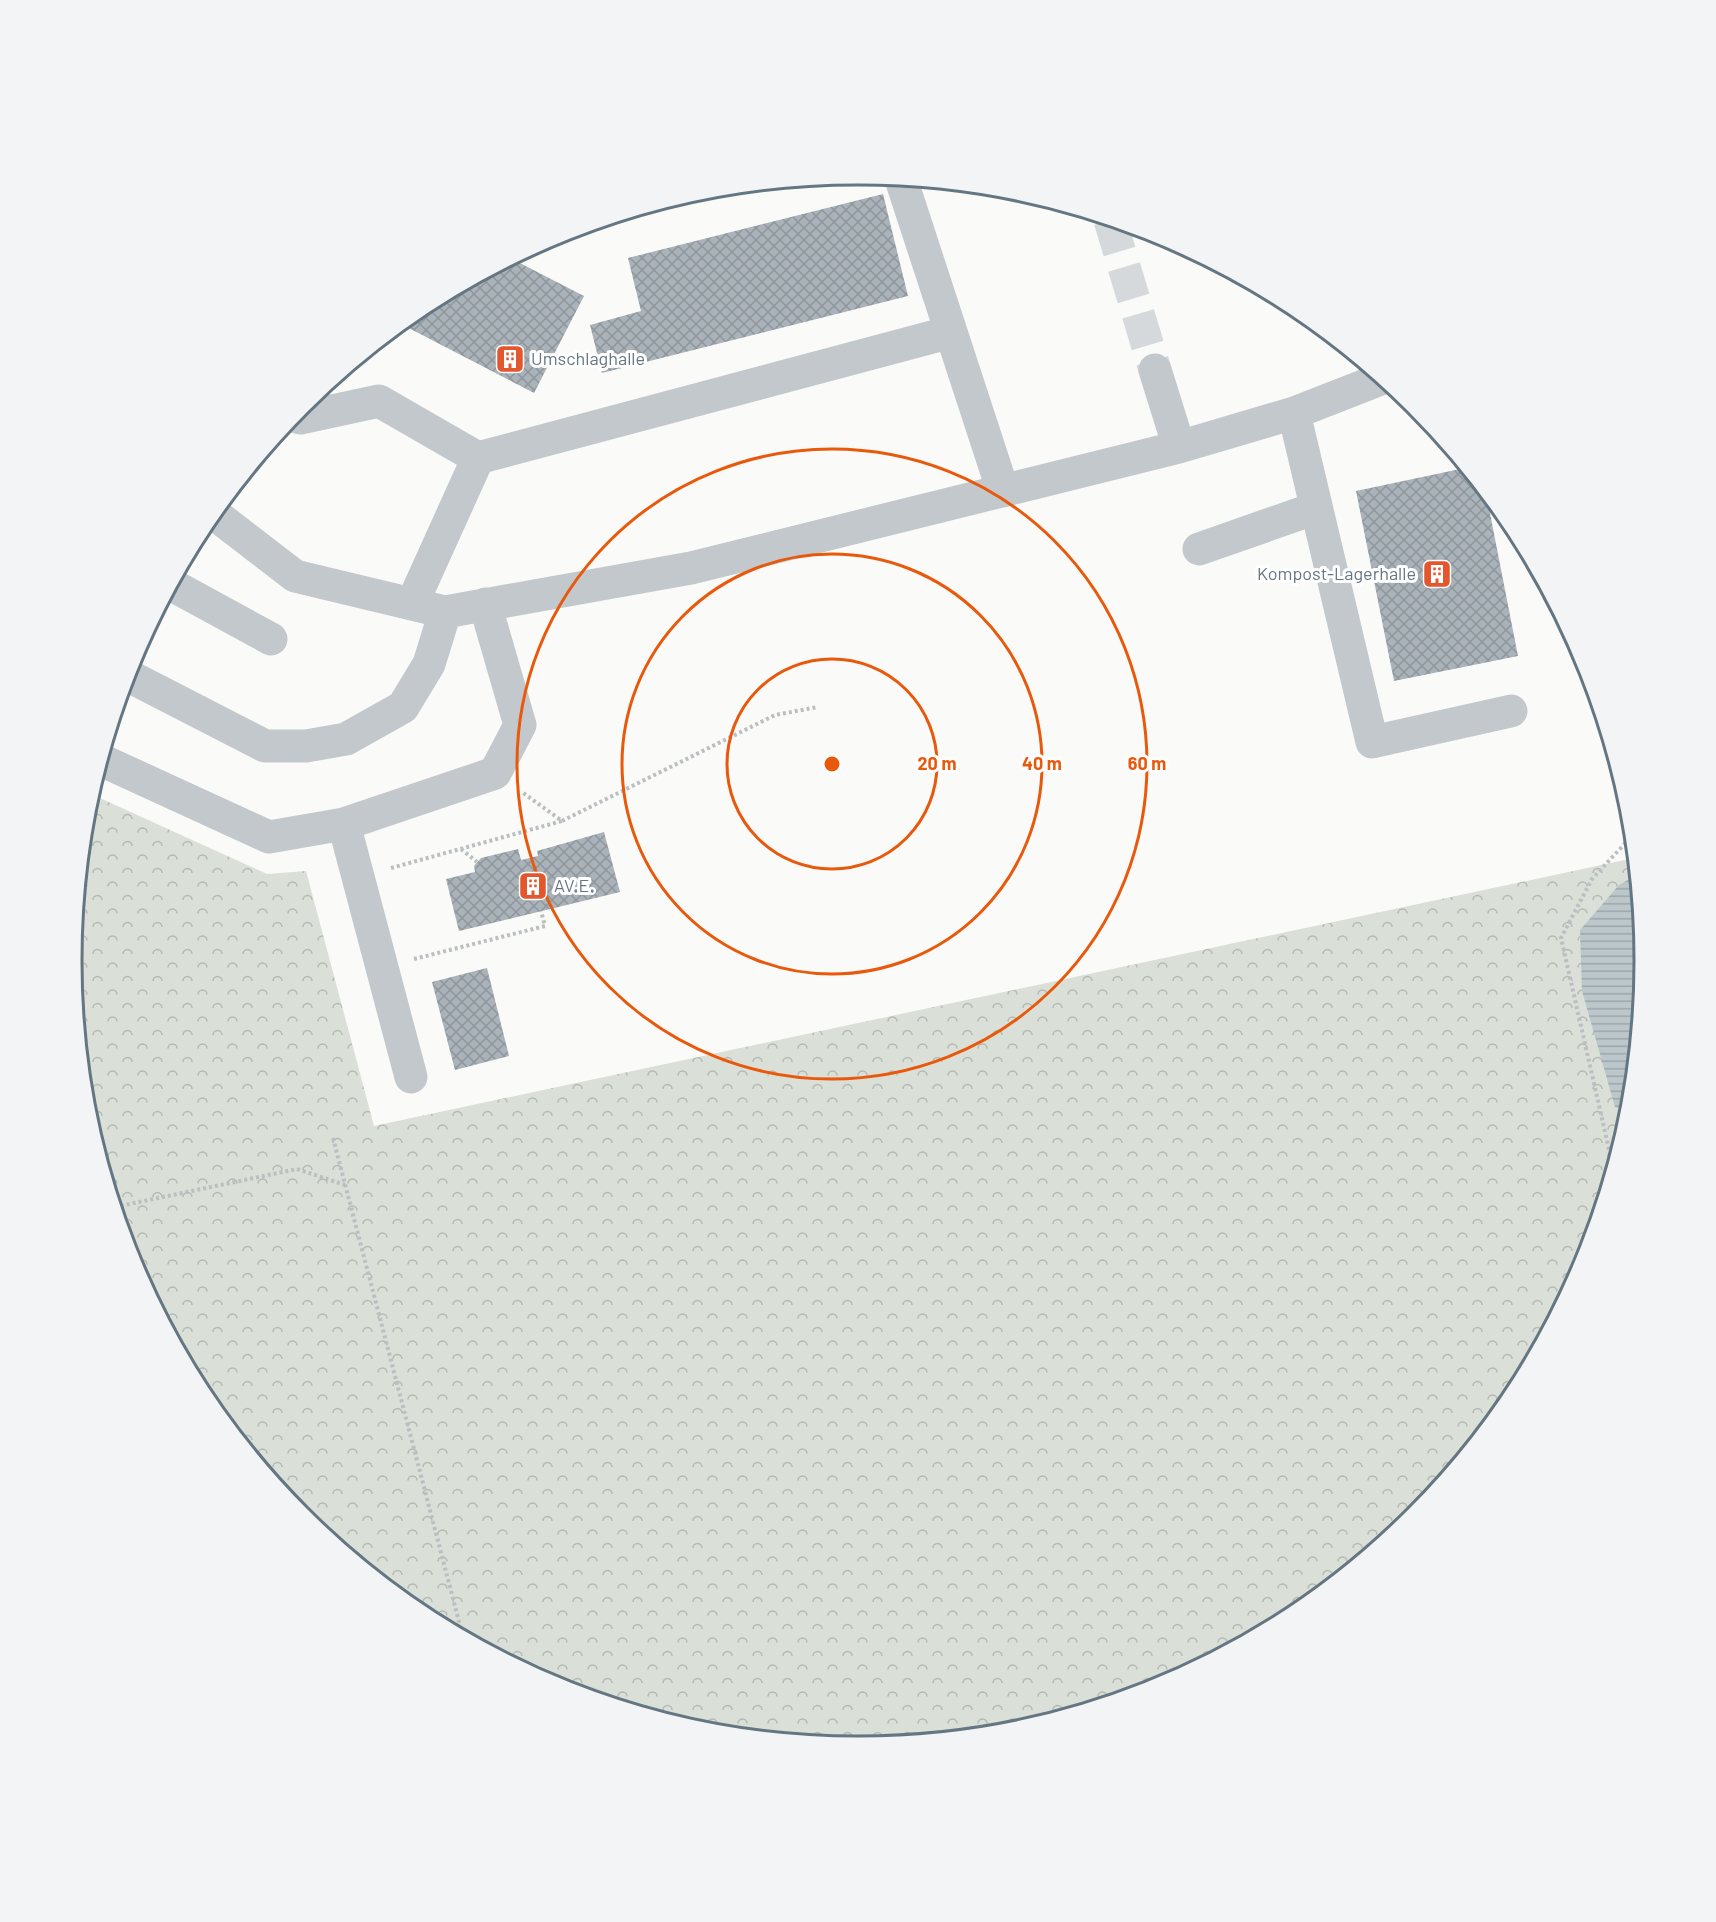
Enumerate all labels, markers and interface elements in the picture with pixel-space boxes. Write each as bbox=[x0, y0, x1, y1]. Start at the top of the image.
building icon: Umschlaghalle bbox=[494, 343, 526, 375]
place label: Umschlaghalle bbox=[531, 347, 645, 369]
building icon: Kompost-Lagerhalle bbox=[1421, 558, 1453, 590]
place label: Kompost-Lagerhalle bbox=[1257, 562, 1416, 584]
text: 20 m bbox=[918, 752, 956, 774]
text: 40 m bbox=[1022, 752, 1062, 774]
text: 60 m bbox=[1128, 752, 1166, 774]
centre of rings bbox=[822, 754, 842, 774]
building icon: AV.E. bbox=[517, 870, 549, 902]
place label: AV.E. bbox=[554, 874, 594, 896]

